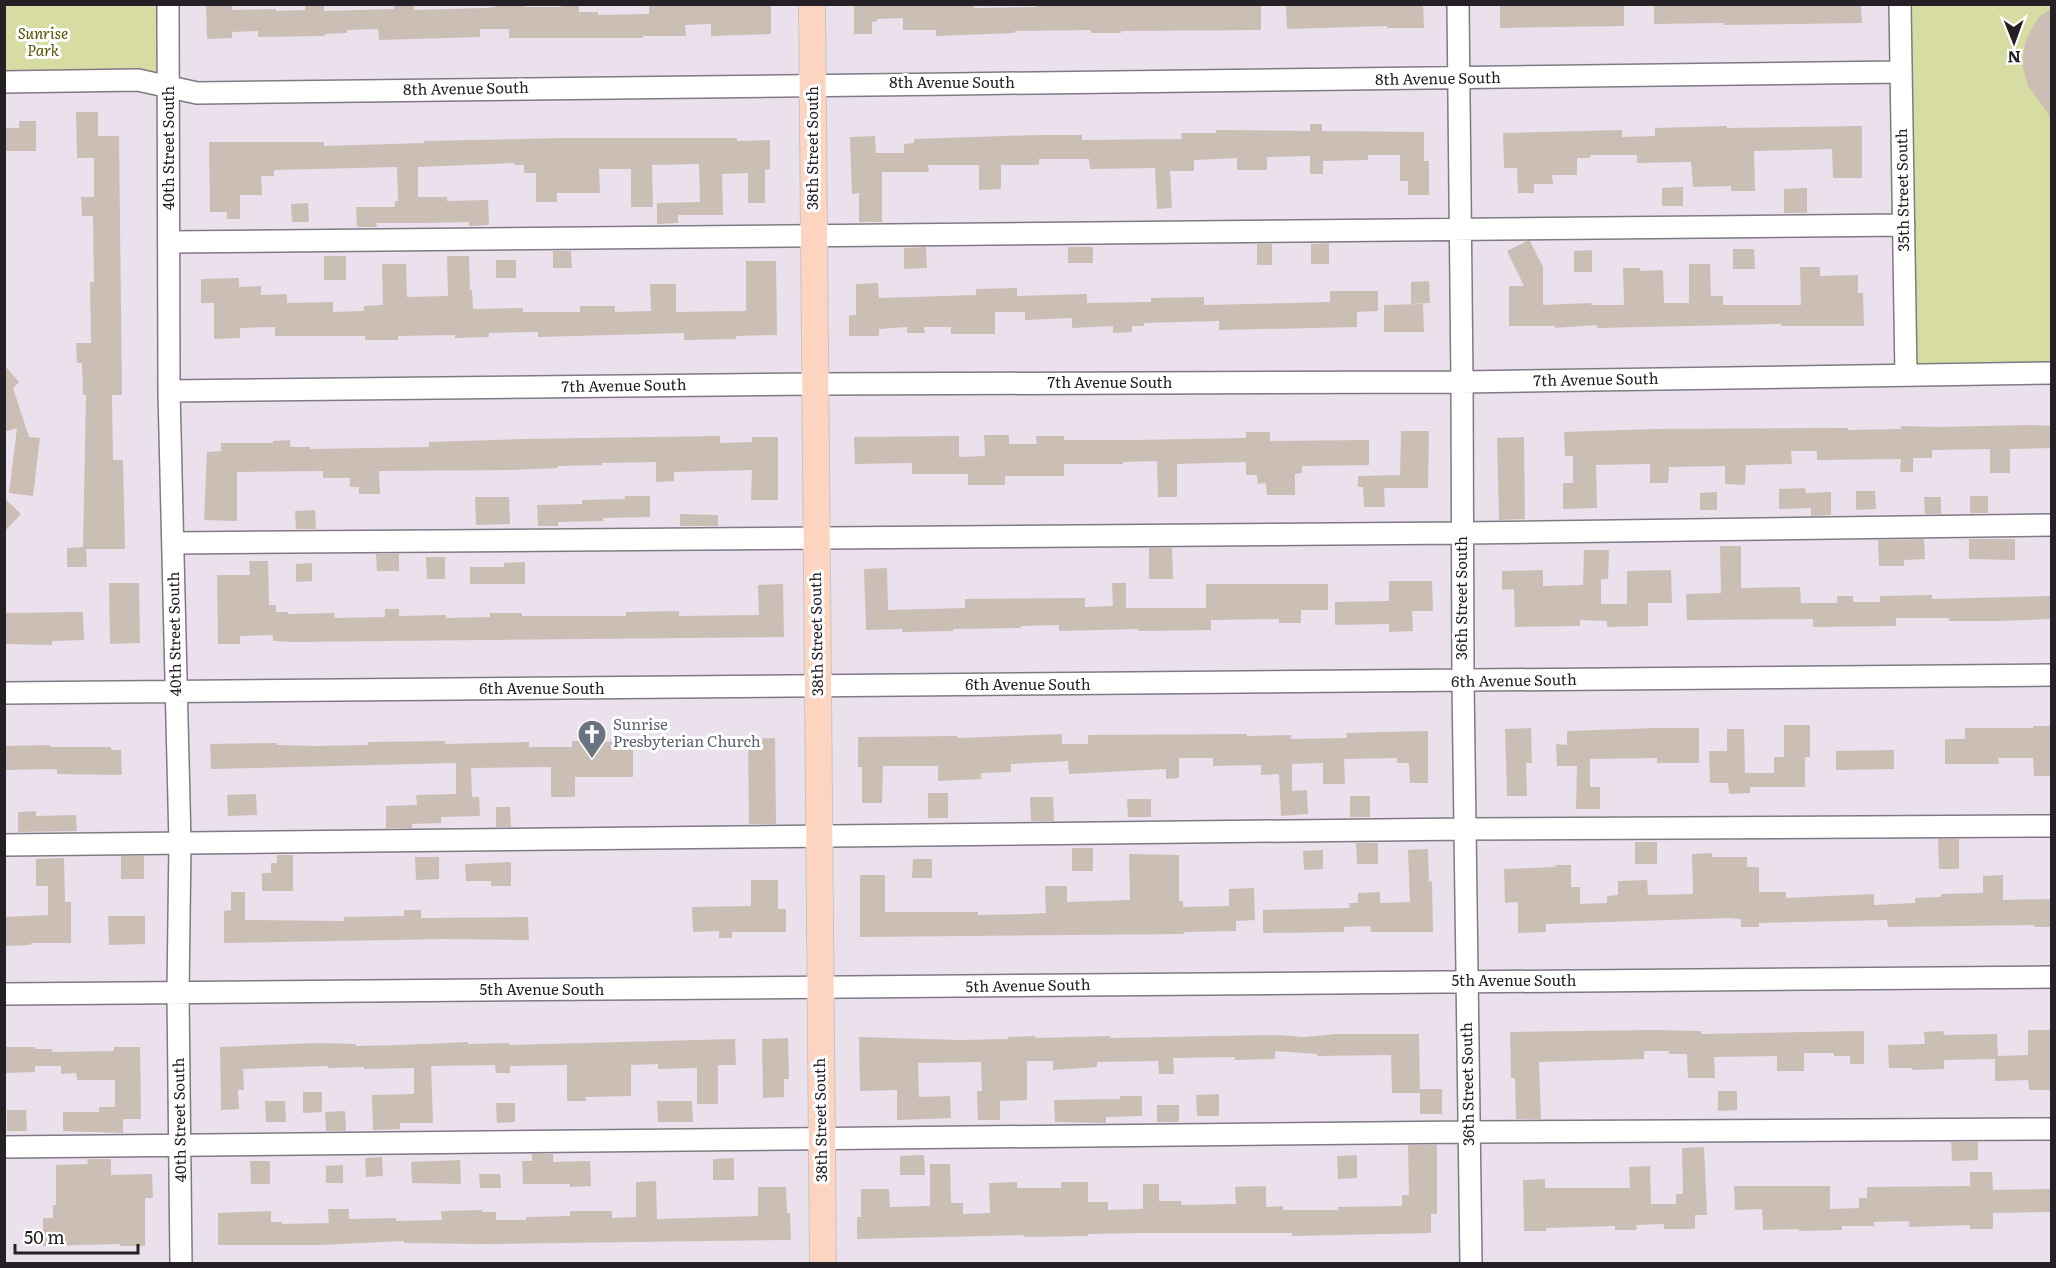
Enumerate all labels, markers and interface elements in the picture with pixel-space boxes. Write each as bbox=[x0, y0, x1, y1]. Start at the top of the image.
north arrow bbox=[1984, 12, 2044, 72]
park label: Sunrise Park bbox=[18, 21, 68, 61]
text: N bbox=[2007, 46, 2021, 70]
street label: 8th Avenue South bbox=[1375, 65, 1501, 90]
street label: 8th Avenue South bbox=[889, 70, 1015, 93]
street label: 8th Avenue South bbox=[403, 75, 529, 100]
street label: 40th Street South bbox=[156, 86, 179, 210]
street label: 38th Street South bbox=[800, 86, 823, 210]
street label: 35th Street South bbox=[1889, 128, 1914, 252]
street label: 7th Avenue South bbox=[1533, 366, 1659, 391]
street label: 7th Avenue South bbox=[1047, 370, 1173, 393]
street label: 7th Avenue South bbox=[561, 372, 687, 397]
street label: 36th Street South bbox=[1449, 536, 1472, 660]
street label: 40th Street South bbox=[161, 571, 186, 697]
street label: 38th Street South bbox=[803, 572, 828, 696]
street label: 6th Avenue South bbox=[1451, 667, 1577, 692]
street label: 6th Avenue South bbox=[965, 672, 1091, 695]
street label: 6th Avenue South bbox=[479, 676, 605, 699]
place label: Sunrise Presbyterian Church bbox=[613, 712, 761, 752]
church icon: Sunrise Presbyterian Church bbox=[576, 718, 608, 760]
street label: 5th Avenue South bbox=[1451, 968, 1577, 991]
street label: 5th Avenue South bbox=[965, 972, 1091, 997]
street label: 5th Avenue South bbox=[479, 977, 605, 1000]
street label: 36th Street South bbox=[1454, 1022, 1479, 1146]
street label: 40th Street South bbox=[166, 1057, 191, 1183]
street label: 38th Street South bbox=[807, 1058, 832, 1182]
scale bar bbox=[15, 1217, 138, 1255]
text: 50 m bbox=[24, 1223, 65, 1250]

